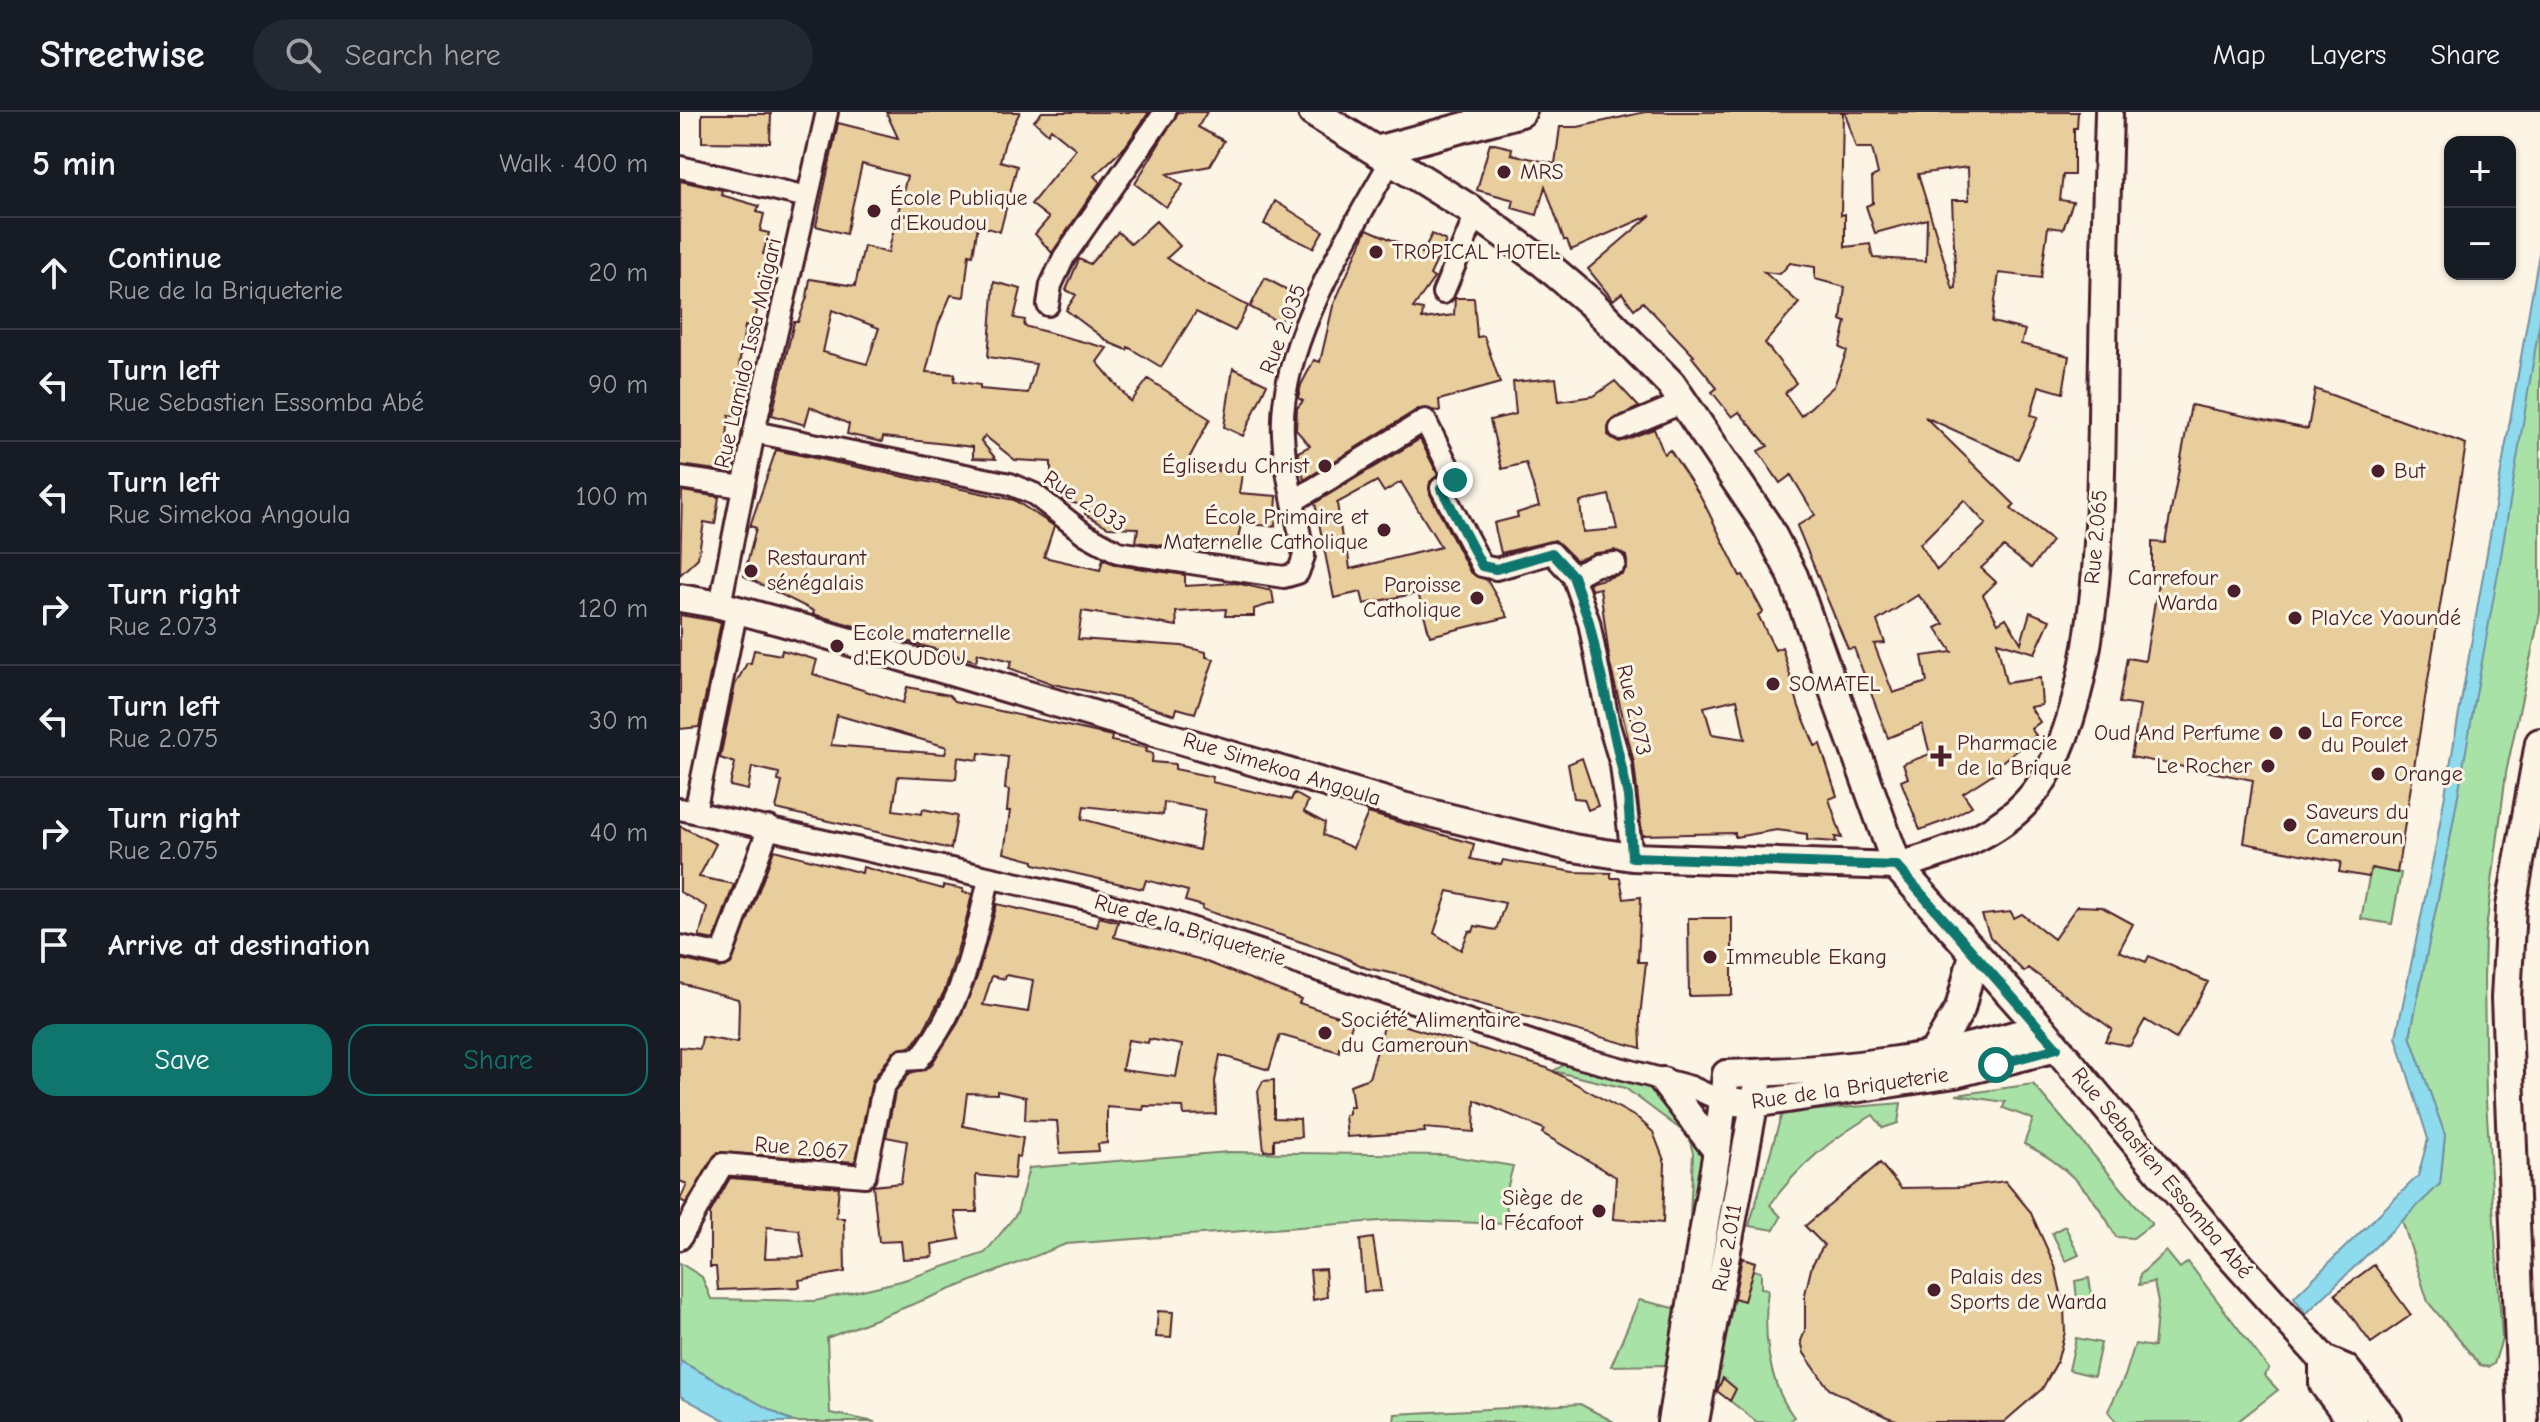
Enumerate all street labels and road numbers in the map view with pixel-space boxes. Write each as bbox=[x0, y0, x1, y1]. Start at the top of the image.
street label: Rue Lamido Issa Maïgari bbox=[709, 235, 787, 471]
street label: Rue 2.035 bbox=[1254, 280, 1312, 378]
street label: Rue 2.033 bbox=[1039, 465, 1131, 537]
street label: Rue 2.065 bbox=[2079, 489, 2113, 585]
street label: Rue 2.073 bbox=[1611, 662, 1657, 758]
street label: Rue Simekoa Angoula bbox=[1180, 727, 1384, 811]
street label: Rue de la Briqueterie bbox=[1091, 889, 1289, 971]
street label: Rue de la Briqueterie bbox=[1750, 1061, 1950, 1115]
street label: Rue Sebastien Essomba Abé bbox=[2066, 1062, 2258, 1284]
street label: Rue 2.067 bbox=[753, 1131, 849, 1165]
street label: Rue 2.011 bbox=[1707, 1202, 1747, 1294]

